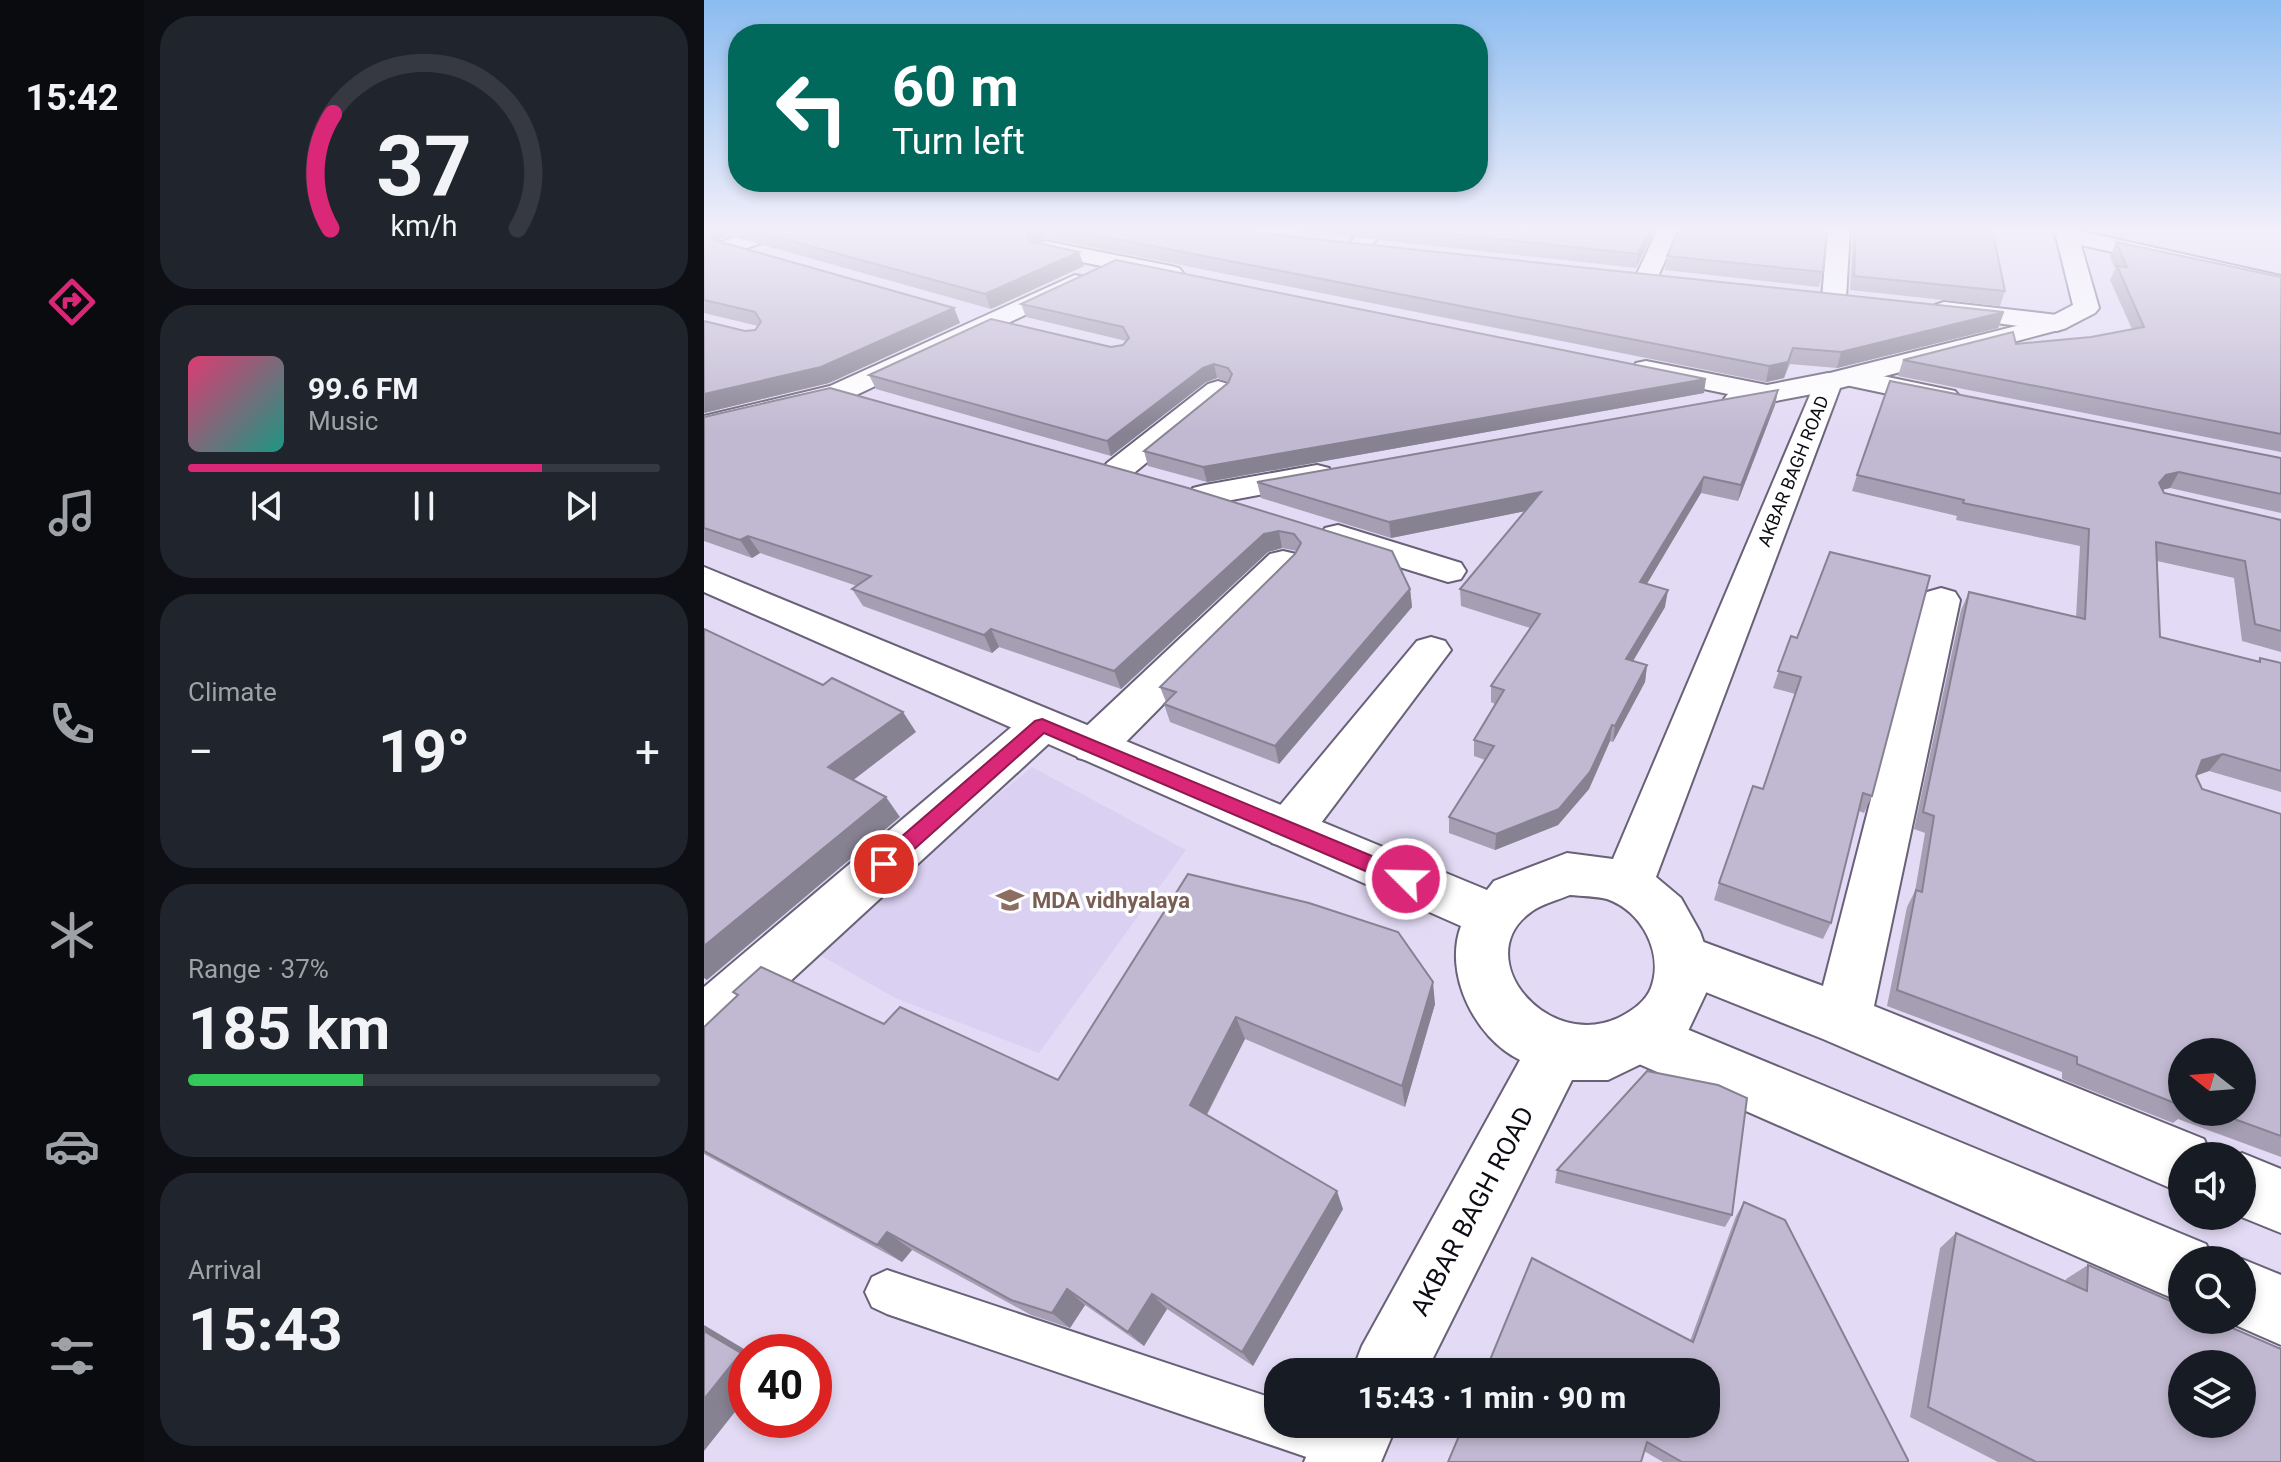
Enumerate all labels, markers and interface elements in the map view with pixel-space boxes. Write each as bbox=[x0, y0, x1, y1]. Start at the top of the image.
text: 60 m bbox=[892, 54, 1019, 120]
icon: left bbox=[760, 56, 864, 160]
text: 15:42 bbox=[26, 77, 118, 119]
text: 37 bbox=[376, 117, 472, 214]
text: Turn left bbox=[892, 121, 1025, 163]
text: km/h bbox=[390, 209, 458, 243]
icon: directions bbox=[44, 274, 100, 330]
text: 99.6 FM bbox=[308, 371, 419, 406]
street label: AKBAR BAGH ROAD bbox=[1753, 393, 1833, 549]
text: Music bbox=[308, 406, 378, 436]
icon: previous bbox=[245, 484, 289, 528]
icon: pause bbox=[402, 484, 446, 528]
icon: next bbox=[559, 484, 603, 528]
icon: music bbox=[44, 485, 100, 541]
text: Climate bbox=[188, 677, 277, 707]
icon: phone bbox=[44, 696, 100, 752]
text: 19° bbox=[378, 716, 470, 787]
text: − bbox=[188, 726, 213, 778]
text: + bbox=[635, 726, 660, 778]
pin bbox=[850, 830, 918, 898]
position arrow bbox=[1364, 837, 1448, 921]
icon: arrive bbox=[862, 842, 906, 886]
school or university icon: MDA vidhyalaya bbox=[995, 885, 1025, 915]
place label: MDA vidhyalaya bbox=[1032, 888, 1190, 913]
icon: climate bbox=[44, 907, 100, 963]
text: Range · 37% bbox=[188, 954, 329, 984]
text: 185 km bbox=[188, 993, 390, 1064]
north arrow bbox=[2168, 1038, 2256, 1126]
map controls bbox=[2168, 1038, 2256, 1438]
street label: AKBAR BAGH ROAD bbox=[1404, 1101, 1540, 1321]
icon: car bbox=[44, 1118, 100, 1174]
button: sound bbox=[2168, 1142, 2256, 1230]
button: search bbox=[2168, 1246, 2256, 1334]
text: Arrival bbox=[188, 1255, 262, 1285]
text: 15:43 bbox=[188, 1294, 343, 1365]
icon: filters bbox=[44, 1328, 100, 1384]
speed limit sign: 40 bbox=[728, 1334, 832, 1438]
button: layers bbox=[2168, 1350, 2256, 1438]
text: 15:43 · 1 min · 90 m bbox=[1358, 1380, 1626, 1415]

